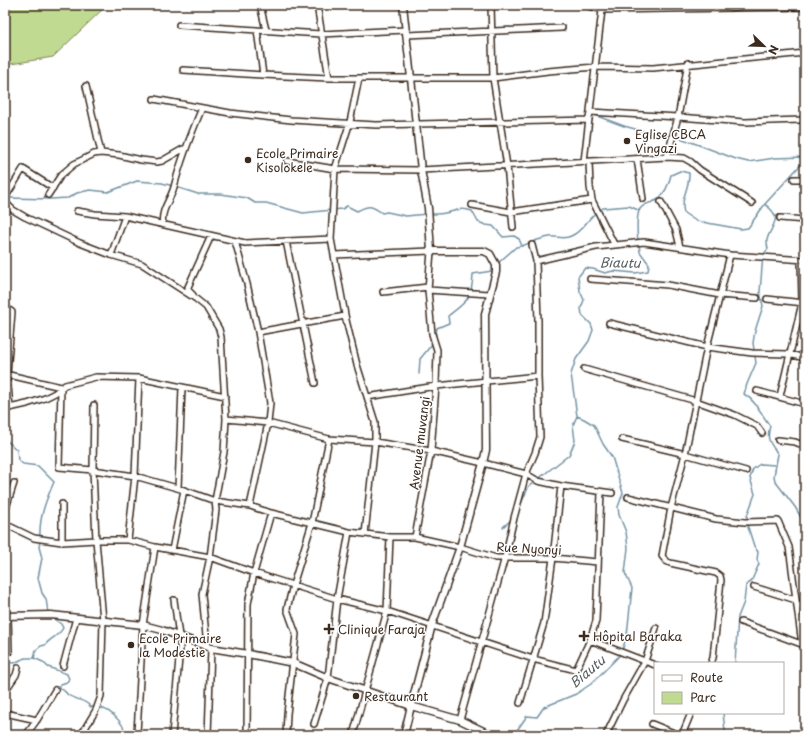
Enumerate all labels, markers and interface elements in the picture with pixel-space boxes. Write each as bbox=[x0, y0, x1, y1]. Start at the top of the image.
north arrow bbox=[744, 26, 784, 66]
text: N bbox=[764, 43, 783, 58]
place label: Eglise CBCA Vingazi bbox=[635, 125, 706, 157]
marker: Eglise CBCA Vingazi bbox=[622, 136, 632, 146]
place label: Ecole Primaire Kisolokele bbox=[256, 144, 338, 176]
marker: Ecole Primaire Kisolokele bbox=[243, 155, 253, 165]
water label: Biautu bbox=[599, 252, 642, 272]
street label: Avenue muvangi bbox=[404, 395, 434, 491]
street label: Rue Nyonyi bbox=[496, 537, 562, 559]
place label: Clinique Faraja bbox=[338, 620, 426, 638]
marker: Clinique Faraja bbox=[323, 623, 335, 635]
place label: Hôpital Baraka bbox=[593, 627, 683, 645]
place label: Ecole Primaire la Modestie bbox=[139, 629, 221, 661]
marker: Hôpital Baraka bbox=[578, 630, 590, 642]
marker: Ecole Primaire la Modestie bbox=[126, 640, 136, 650]
water label: Biautu bbox=[565, 650, 610, 691]
legend bbox=[654, 662, 784, 714]
text: Route bbox=[690, 668, 723, 686]
place label: Restaurant bbox=[364, 687, 428, 705]
text: Parc bbox=[690, 688, 716, 706]
marker: Restaurant bbox=[351, 691, 361, 701]

